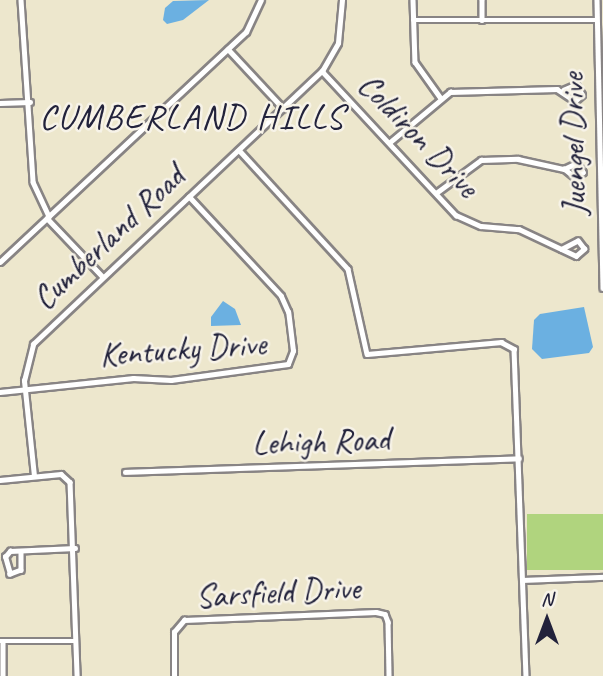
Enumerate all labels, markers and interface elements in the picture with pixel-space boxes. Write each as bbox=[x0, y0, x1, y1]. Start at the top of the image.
street label: Coldiron Drive bbox=[349, 66, 487, 206]
street label: Juengel Drive bbox=[553, 72, 595, 216]
district label: CUMBERLAND HILLS bbox=[43, 96, 341, 138]
street label: Cumberland Road bbox=[25, 158, 193, 318]
street label: Kentucky Drive bbox=[98, 324, 268, 376]
street label: Lehigh Road bbox=[252, 420, 390, 464]
street label: Sarsfield Drive bbox=[195, 569, 361, 617]
north arrow bbox=[512, 585, 582, 655]
text: N bbox=[541, 587, 553, 611]

